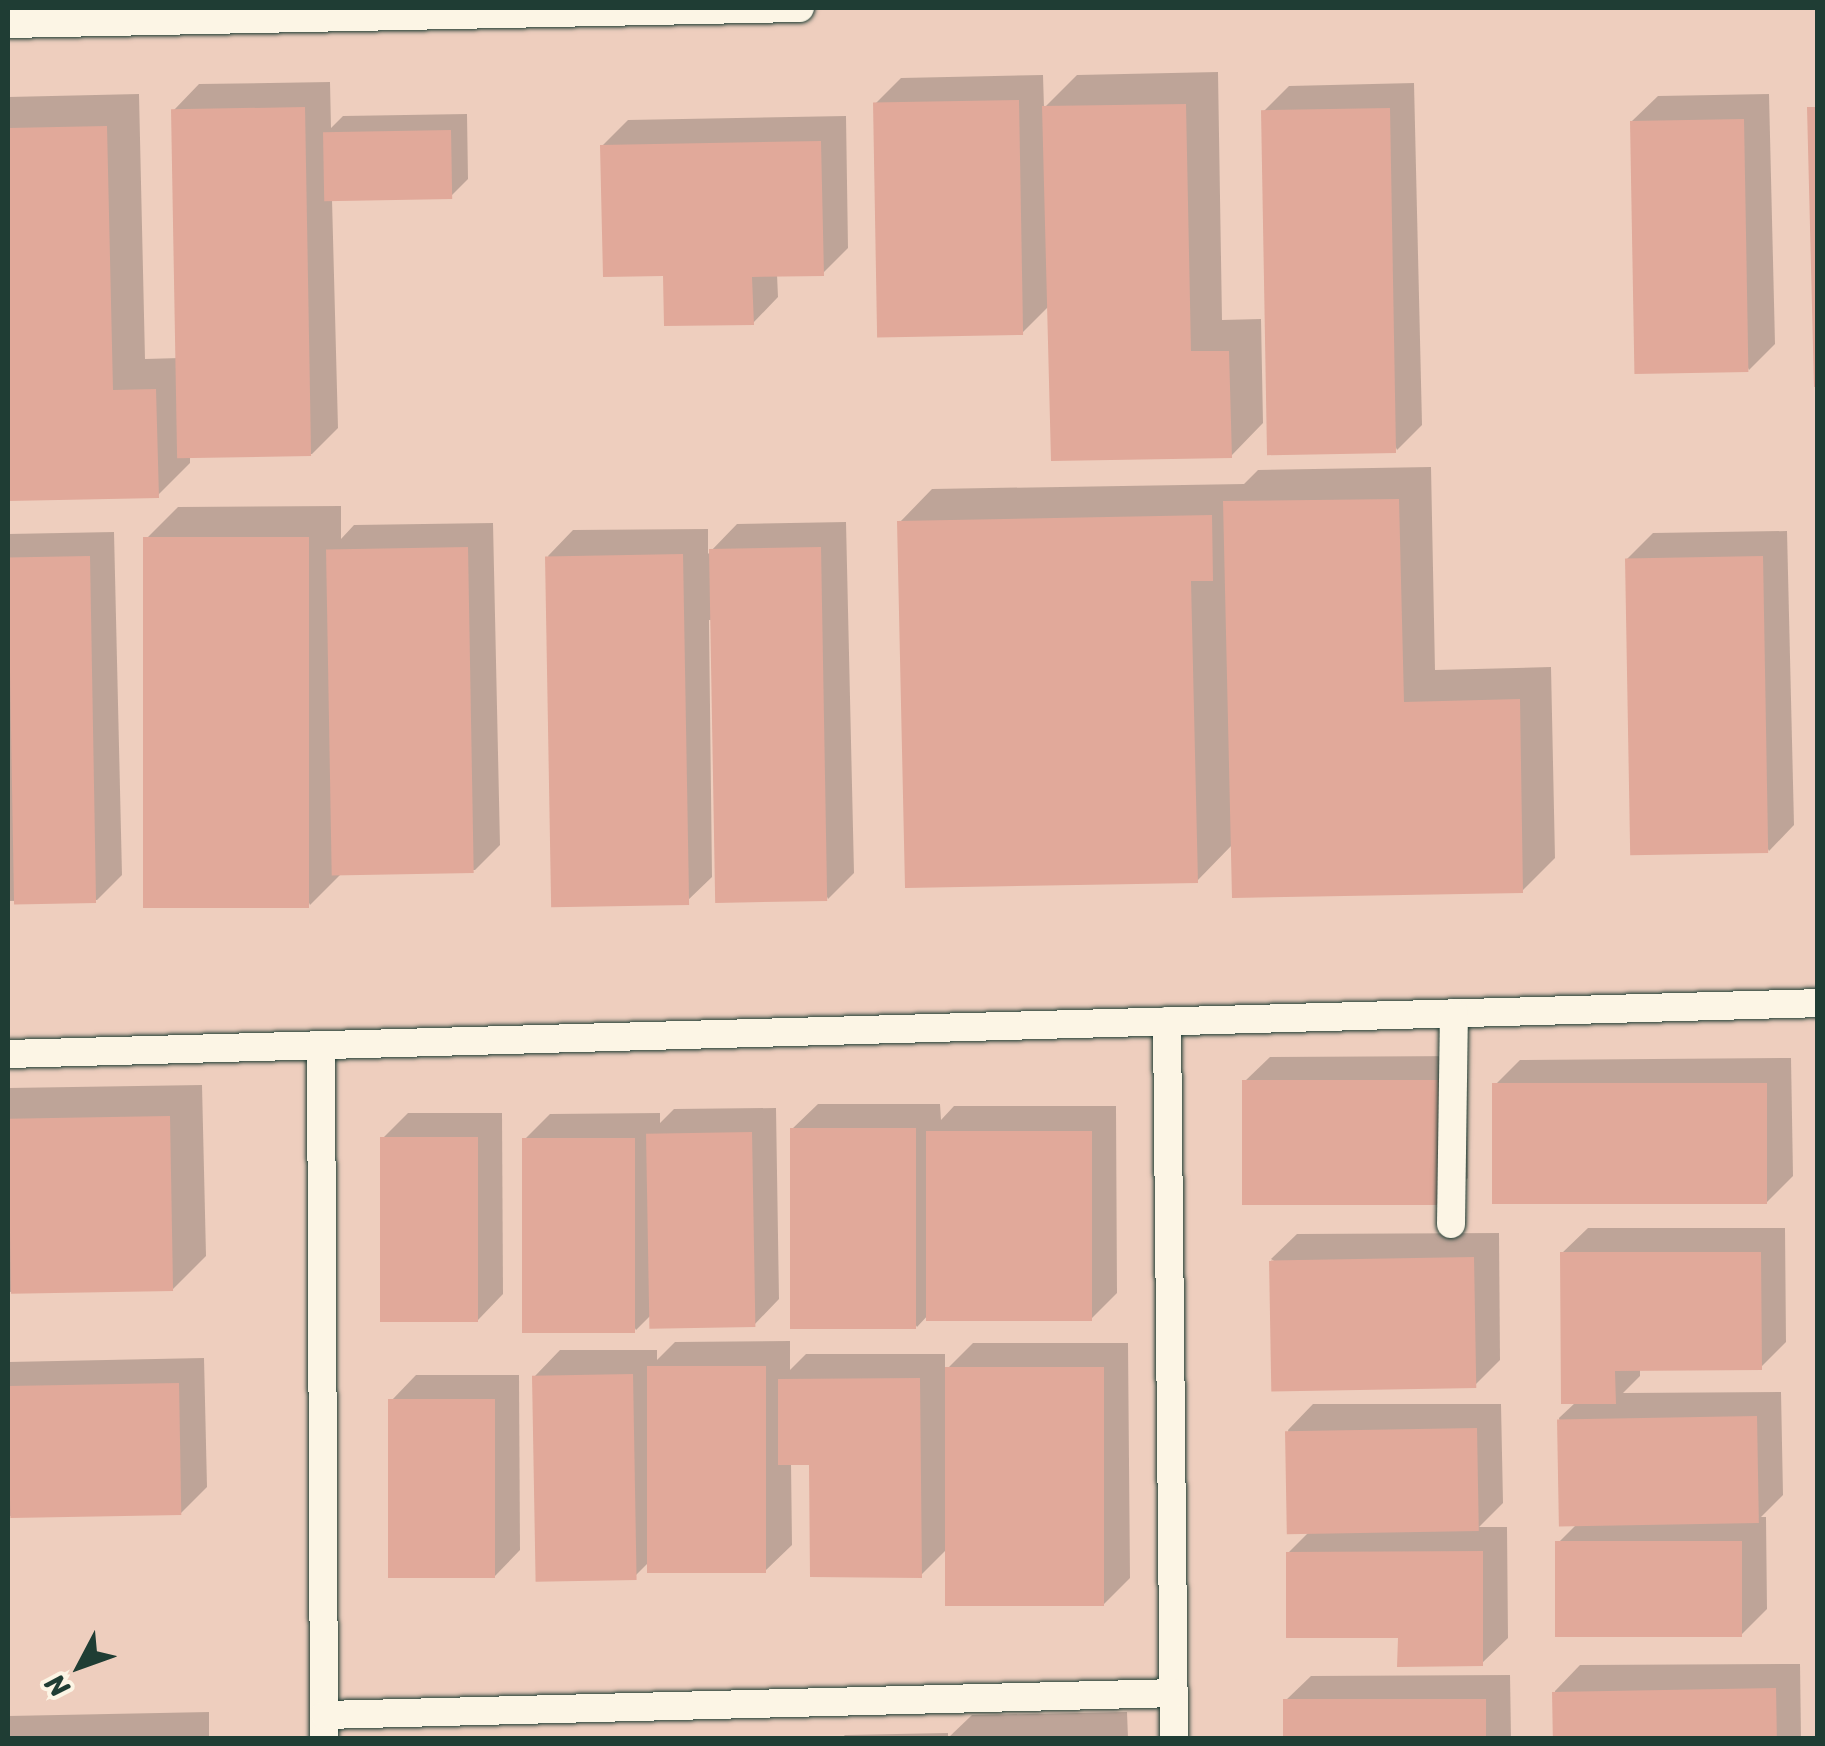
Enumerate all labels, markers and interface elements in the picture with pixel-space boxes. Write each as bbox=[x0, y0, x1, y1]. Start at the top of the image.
north arrow bbox=[30, 1616, 130, 1716]
text: N bbox=[32, 1663, 82, 1709]

